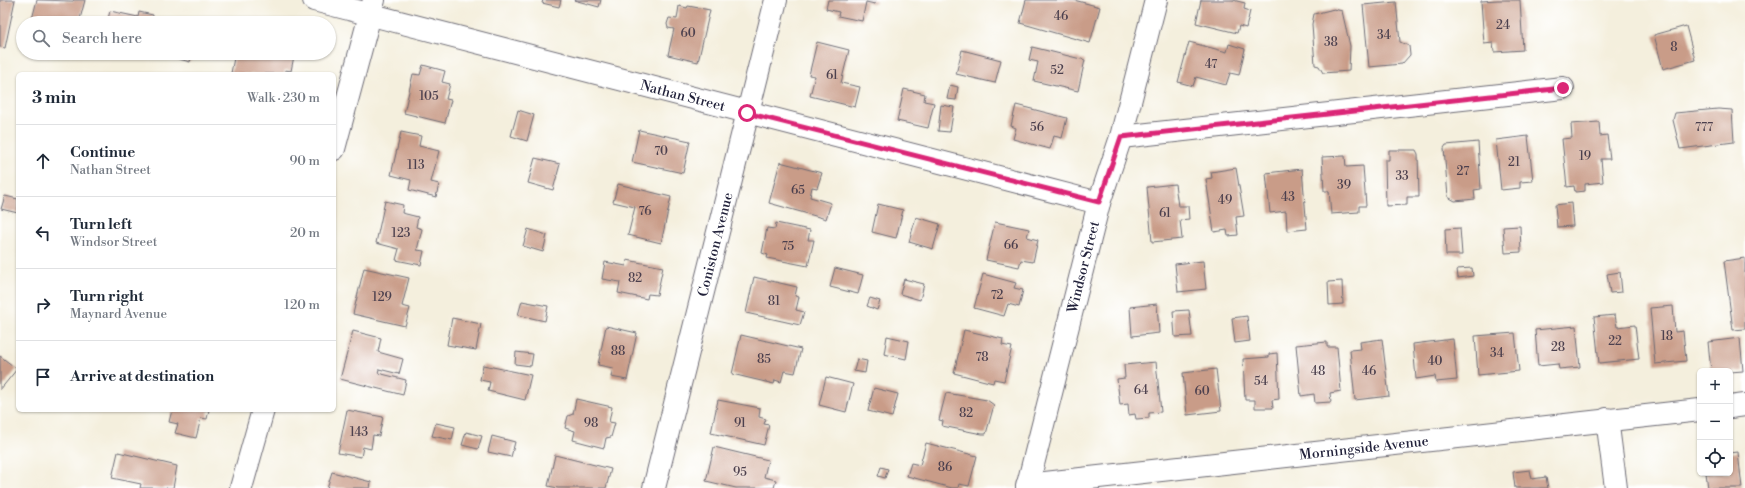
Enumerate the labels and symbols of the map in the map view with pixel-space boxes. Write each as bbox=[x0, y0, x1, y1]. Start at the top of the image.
house number: 46 bbox=[1054, 9, 1068, 24]
house number: 24 bbox=[1496, 18, 1510, 33]
house number: 60 bbox=[680, 26, 696, 41]
house number: 34 bbox=[1377, 28, 1391, 43]
house number: 38 bbox=[1324, 35, 1338, 50]
house number: 8 bbox=[1670, 40, 1678, 55]
house number: 47 bbox=[1205, 57, 1217, 72]
house number: 52 bbox=[1050, 63, 1064, 78]
house number: 61 bbox=[826, 68, 839, 83]
street label: Nathan Street bbox=[638, 77, 727, 116]
route end bbox=[1554, 79, 1572, 97]
house number: 105 bbox=[419, 89, 439, 104]
route start bbox=[738, 104, 756, 122]
house number: 56 bbox=[1030, 120, 1044, 135]
house number: 777 bbox=[1695, 120, 1713, 135]
house number: 70 bbox=[654, 144, 668, 159]
house number: 19 bbox=[1579, 149, 1591, 164]
house number: 21 bbox=[1508, 155, 1521, 170]
house number: 113 bbox=[407, 158, 425, 173]
house number: 27 bbox=[1457, 164, 1469, 179]
house number: 33 bbox=[1395, 169, 1409, 184]
house number: 39 bbox=[1337, 178, 1351, 193]
house number: 65 bbox=[791, 183, 805, 198]
house number: 43 bbox=[1281, 190, 1295, 205]
street label: Coniston Avenue bbox=[694, 191, 738, 299]
house number: 49 bbox=[1218, 193, 1232, 208]
house number: 76 bbox=[639, 204, 651, 219]
house number: 61 bbox=[1159, 206, 1172, 221]
street label: Windsor Street bbox=[1063, 219, 1104, 316]
house number: 123 bbox=[392, 226, 411, 241]
house number: 66 bbox=[1004, 238, 1018, 253]
house number: 75 bbox=[782, 239, 795, 254]
house number: 82 bbox=[628, 271, 642, 286]
house number: 72 bbox=[991, 288, 1004, 303]
house number: 129 bbox=[372, 290, 392, 305]
house number: 81 bbox=[768, 294, 781, 309]
house number: 18 bbox=[1661, 329, 1673, 344]
house number: 22 bbox=[1608, 334, 1622, 349]
house number: 28 bbox=[1551, 340, 1565, 355]
house number: 88 bbox=[611, 344, 625, 359]
house number: 34 bbox=[1490, 346, 1504, 361]
house number: 78 bbox=[975, 350, 989, 365]
house number: 85 bbox=[757, 352, 771, 367]
house number: 40 bbox=[1427, 354, 1443, 369]
house number: 48 bbox=[1311, 364, 1325, 379]
house number: 46 bbox=[1362, 364, 1376, 379]
house number: 54 bbox=[1254, 374, 1268, 389]
house number: 64 bbox=[1134, 383, 1148, 398]
house number: 60 bbox=[1194, 384, 1210, 399]
house number: 82 bbox=[959, 406, 973, 421]
house number: 98 bbox=[584, 416, 598, 431]
house number: 91 bbox=[734, 416, 747, 431]
house number: 143 bbox=[350, 425, 369, 440]
street label: Morningside Avenue bbox=[1298, 432, 1430, 465]
house number: 86 bbox=[938, 460, 952, 475]
house number: 95 bbox=[733, 465, 747, 480]

